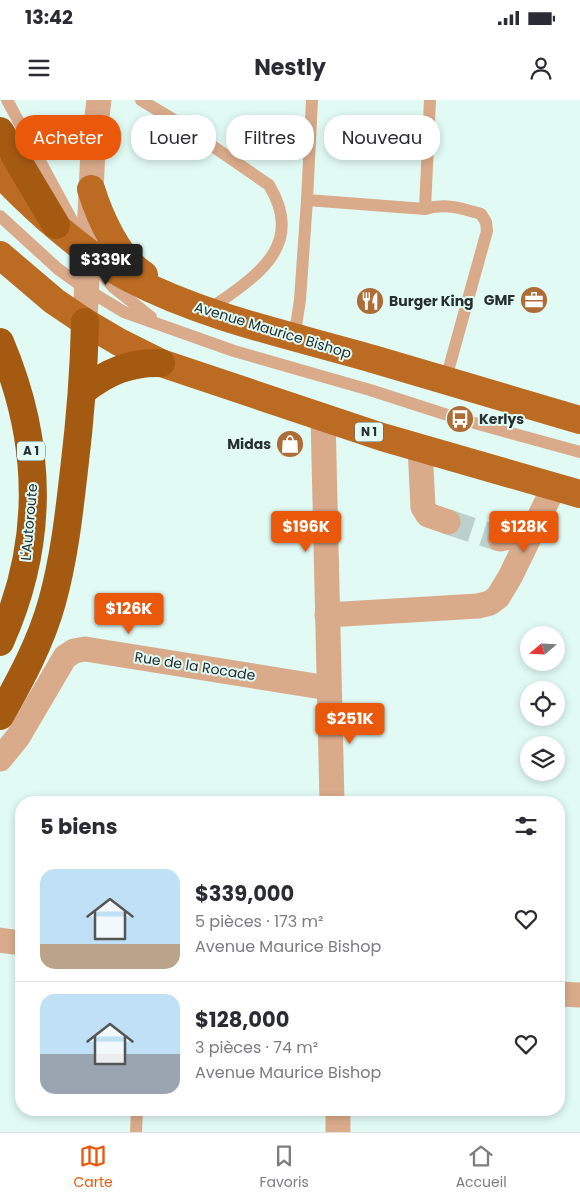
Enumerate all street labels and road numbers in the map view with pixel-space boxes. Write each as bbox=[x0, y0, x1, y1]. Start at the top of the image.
street label: Avenue Maurice Bishop bbox=[192, 297, 354, 363]
road number: N 1 bbox=[355, 422, 383, 442]
road number: A 1 bbox=[17, 442, 45, 461]
street label: L'Autoroute bbox=[16, 482, 42, 562]
street label: Rue de la Rocade bbox=[133, 647, 257, 685]

